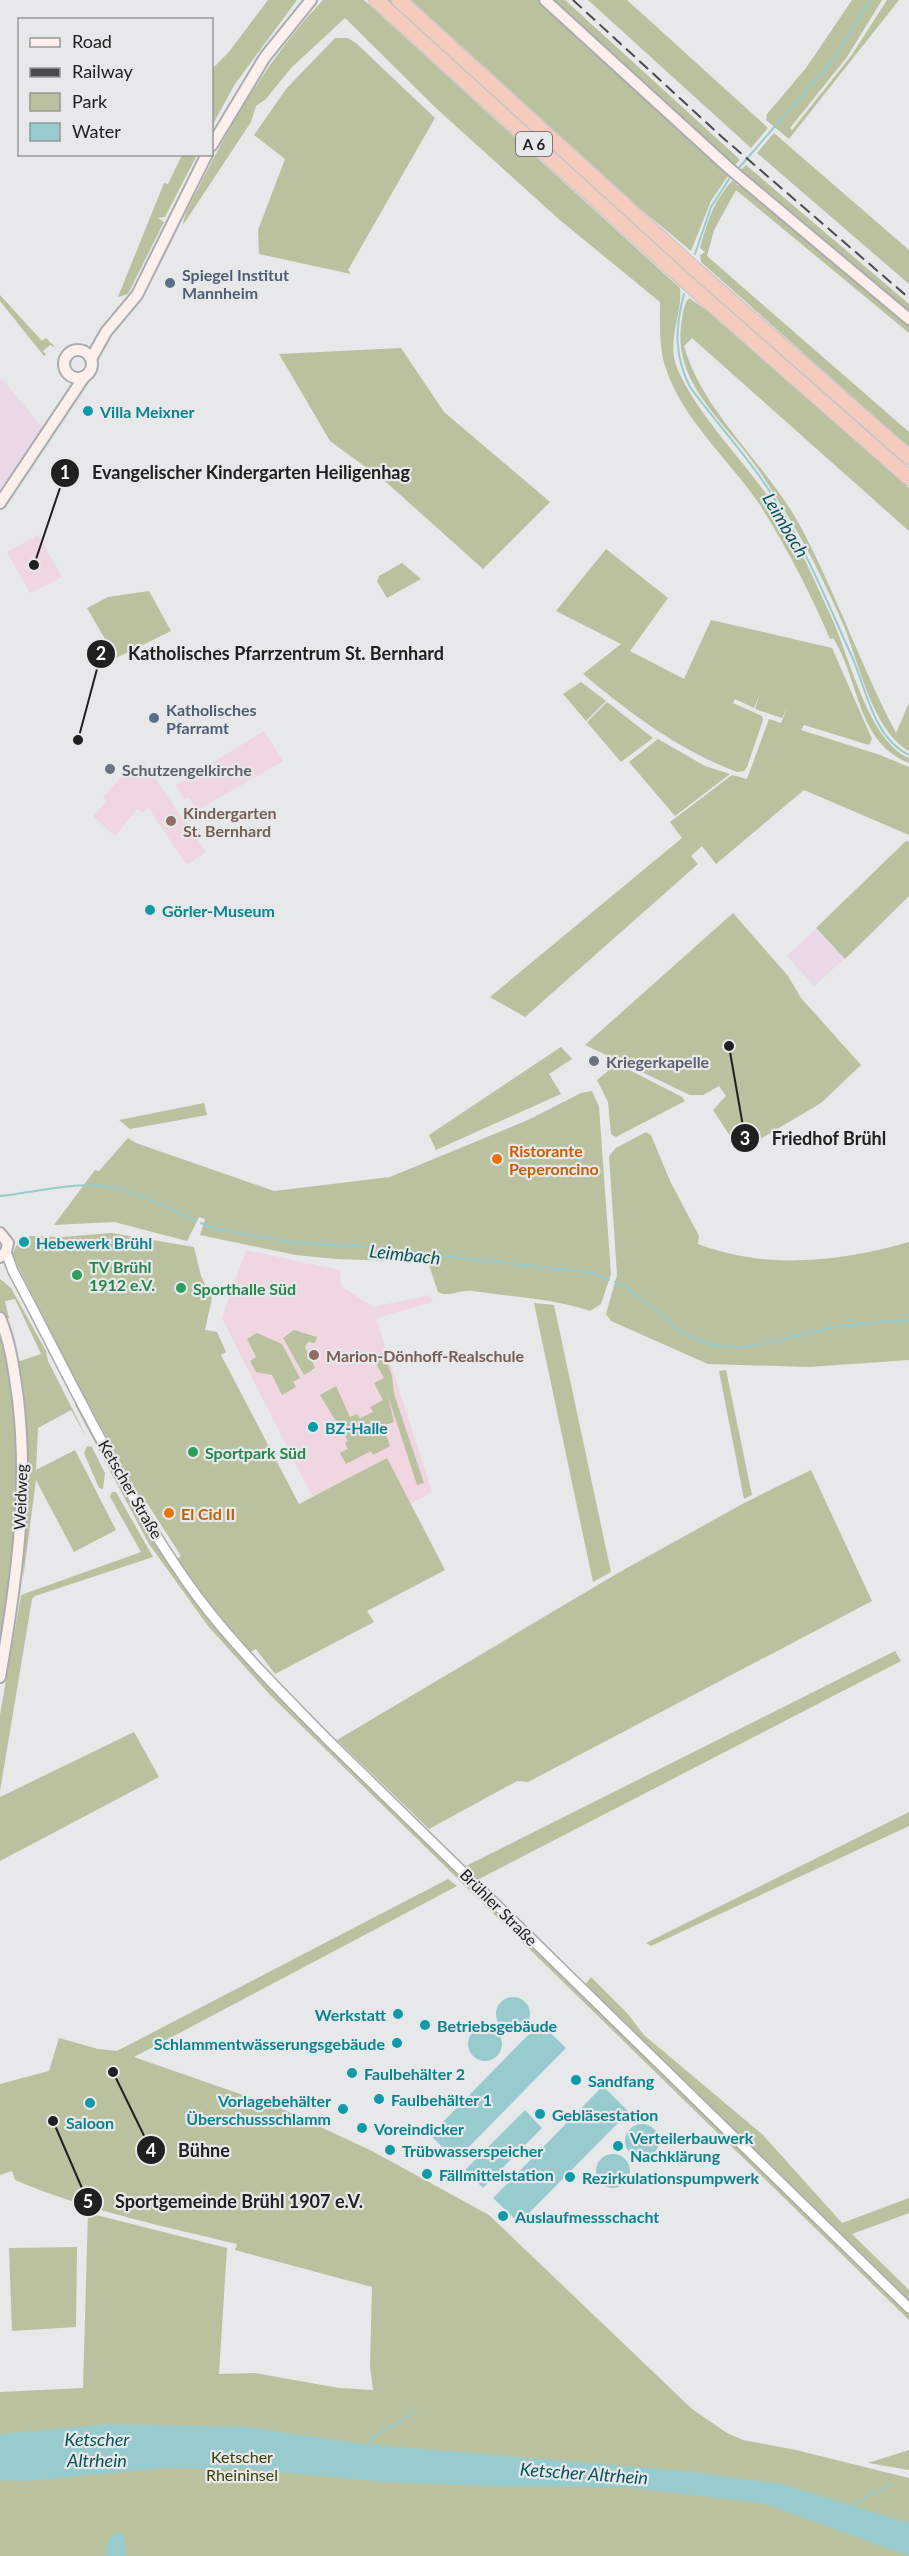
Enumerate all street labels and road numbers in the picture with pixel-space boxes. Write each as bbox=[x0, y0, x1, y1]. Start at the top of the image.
road number: A 6 bbox=[516, 132, 552, 156]
street label: Ketscher Straße bbox=[95, 1436, 167, 1542]
street label: Weidweg bbox=[9, 1464, 31, 1530]
street label: Brühler Straße bbox=[457, 1865, 541, 1949]

